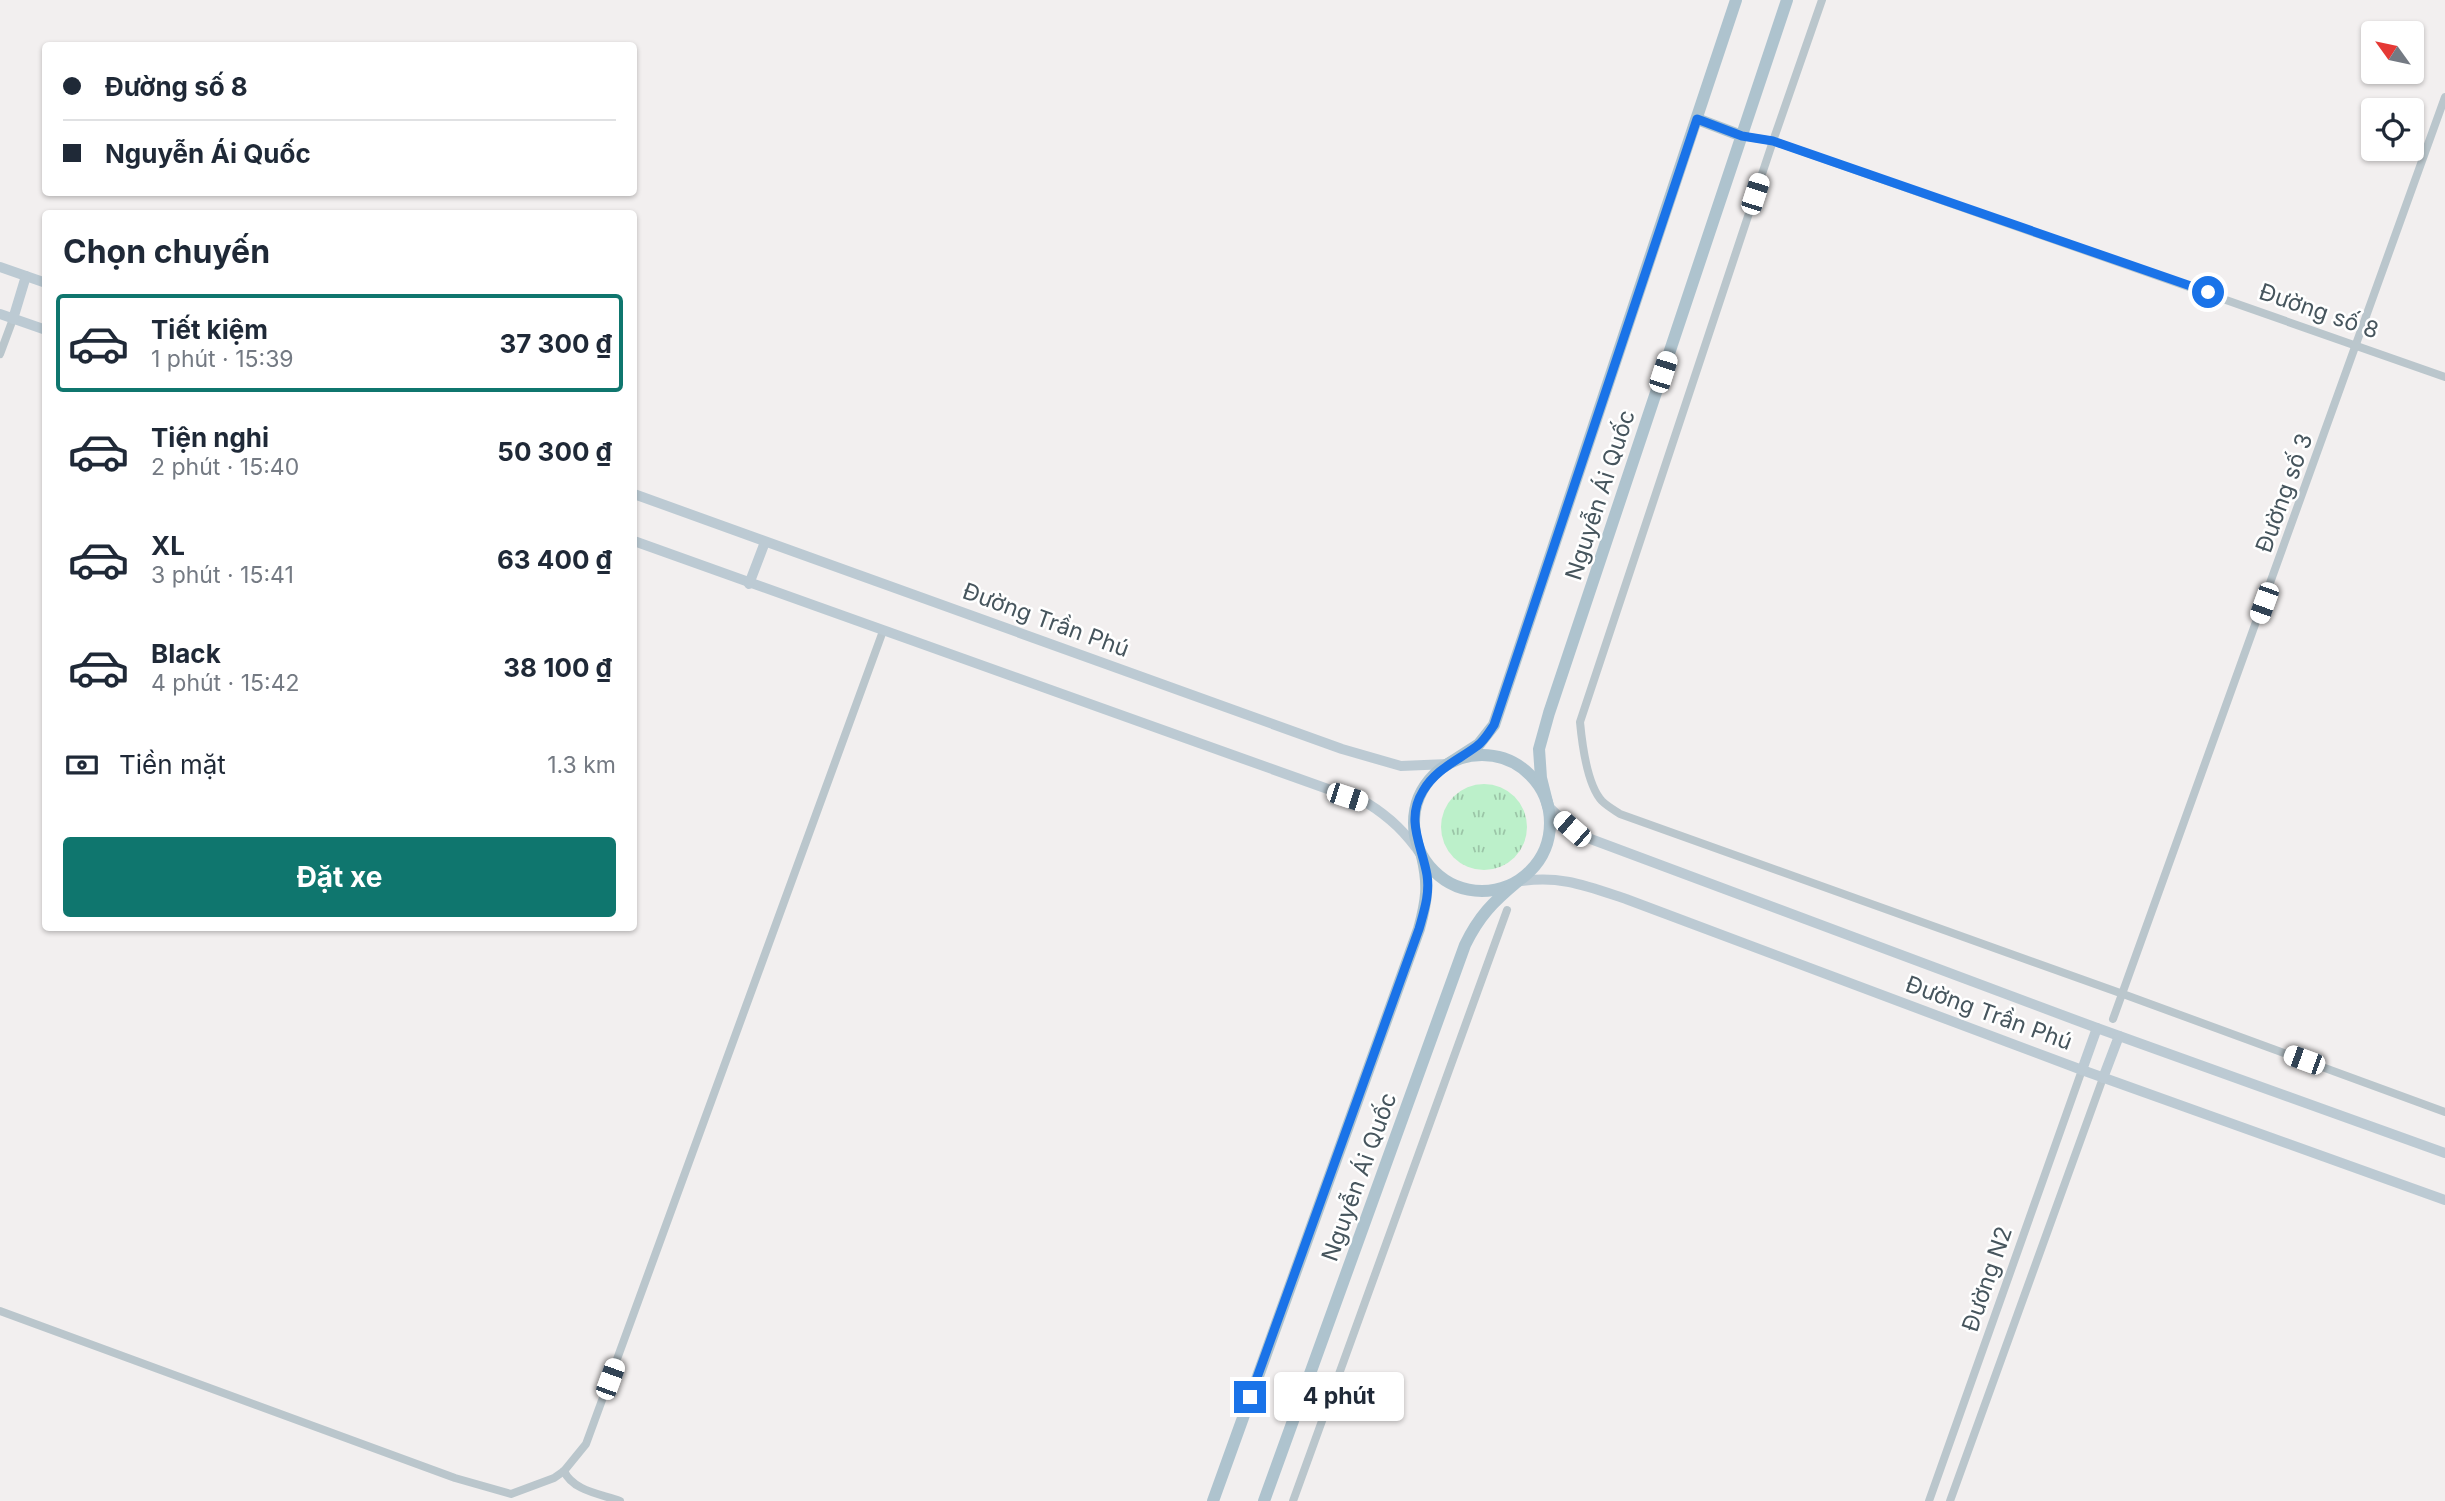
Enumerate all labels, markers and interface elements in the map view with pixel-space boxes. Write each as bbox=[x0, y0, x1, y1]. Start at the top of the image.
north arrow bbox=[2361, 21, 2424, 84]
map controls bbox=[2361, 21, 2424, 161]
text: Đường số 8 bbox=[105, 71, 248, 102]
button: locate bbox=[2361, 98, 2424, 161]
text: Nguyễn Ái Quốc bbox=[105, 138, 311, 169]
car bbox=[1739, 171, 1772, 217]
text: Chọn chuyến bbox=[63, 232, 270, 271]
route start bbox=[2192, 276, 2224, 308]
street label: Đường số 8 bbox=[2256, 277, 2382, 345]
icon: car bbox=[67, 312, 130, 375]
text: Tiết kiệm bbox=[151, 314, 268, 345]
text: 37 300 ₫ bbox=[500, 328, 612, 359]
text: 1 phút · 15:39 bbox=[151, 345, 294, 373]
car bbox=[1647, 349, 1680, 395]
street label: Nguyễn Ái Quốc bbox=[1559, 406, 1641, 584]
icon: car bbox=[67, 420, 130, 483]
text: Tiện nghi bbox=[151, 422, 269, 453]
street label: Đường số 3 bbox=[2250, 430, 2318, 556]
text: 50 300 ₫ bbox=[497, 436, 612, 467]
text: 2 phút · 15:40 bbox=[151, 453, 299, 481]
icon: car bbox=[67, 528, 130, 591]
text: XL bbox=[151, 530, 185, 561]
text: 63 400 ₫ bbox=[497, 544, 612, 575]
text: 3 phút · 15:41 bbox=[151, 561, 294, 589]
street label: Đường Trần Phú bbox=[959, 577, 1133, 663]
car bbox=[2247, 580, 2282, 626]
icon: car bbox=[67, 636, 130, 699]
text: Black bbox=[151, 638, 221, 669]
text: 38 100 ₫ bbox=[503, 652, 612, 683]
text: 4 phút · 15:42 bbox=[151, 669, 300, 697]
icon: cash bbox=[63, 746, 101, 784]
text: Tiền mặt bbox=[119, 749, 226, 780]
text: 1.3 km bbox=[547, 751, 616, 779]
car bbox=[1324, 781, 1371, 813]
car bbox=[1550, 807, 1595, 851]
button: Đặt xe bbox=[63, 837, 616, 917]
street label: Đường Trần Phú bbox=[1902, 970, 2076, 1056]
car bbox=[2281, 1043, 2328, 1077]
street label: Nguyễn Ái Quốc bbox=[1316, 1089, 1402, 1265]
street label: Đường N2 bbox=[1956, 1223, 2018, 1335]
car bbox=[593, 1356, 628, 1402]
callout: 4 phút bbox=[1274, 1372, 1404, 1422]
route end bbox=[1234, 1381, 1266, 1413]
text: 4 phút bbox=[1303, 1382, 1375, 1410]

